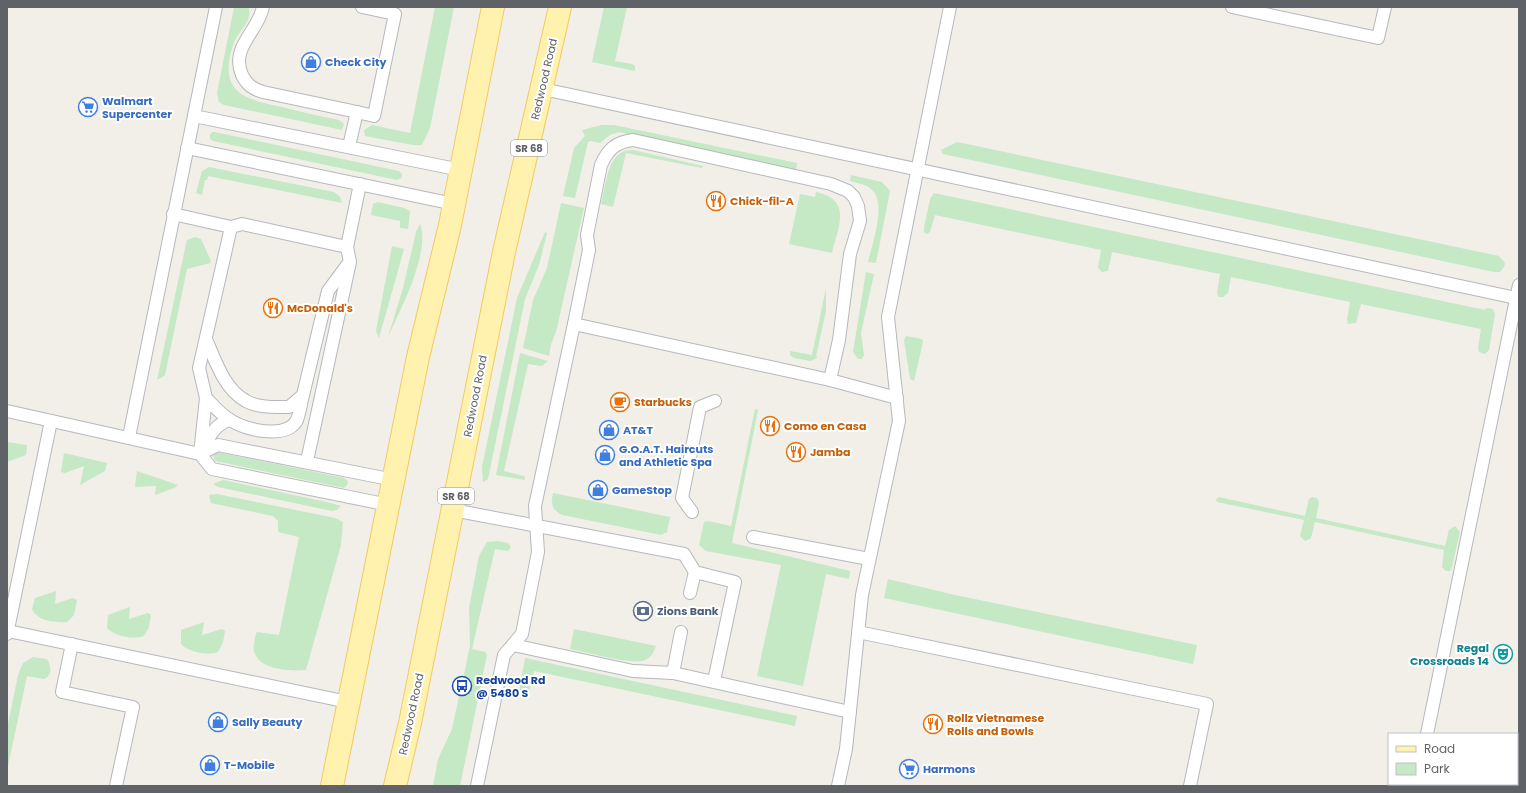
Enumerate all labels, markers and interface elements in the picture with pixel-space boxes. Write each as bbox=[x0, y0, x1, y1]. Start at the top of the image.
street label: Redwood Road bbox=[527, 37, 561, 121]
shop icon: Check City bbox=[300, 51, 322, 73]
place label: Check City bbox=[325, 54, 386, 70]
place label: Walmart Supercenter bbox=[102, 93, 172, 122]
supermarket icon: Walmart Supercenter bbox=[77, 96, 99, 118]
road number: SR 68 bbox=[511, 140, 547, 156]
restaurant icon: Chick-fil-A bbox=[705, 190, 727, 212]
place label: Chick-fil-A bbox=[730, 193, 794, 209]
restaurant icon: McDonald's bbox=[262, 297, 284, 319]
place label: McDonald's bbox=[287, 300, 353, 316]
street label: Redwood Road bbox=[459, 354, 491, 438]
cafe icon: Starbucks bbox=[609, 391, 631, 413]
place label: Starbucks bbox=[634, 394, 692, 410]
restaurant icon: Como en Casa bbox=[759, 415, 781, 437]
place label: Como en Casa bbox=[784, 418, 866, 434]
shop icon: AT&T bbox=[598, 419, 620, 441]
place label: AT&T bbox=[623, 422, 653, 438]
place label: G.O.A.T. Haircuts and Athletic Spa bbox=[619, 441, 714, 470]
restaurant icon: Jamba bbox=[785, 441, 807, 463]
shop icon: G.O.A.T. Haircuts and Athletic Spa bbox=[594, 444, 616, 466]
place label: Jamba bbox=[810, 444, 850, 460]
shop icon: GameStop bbox=[587, 479, 609, 501]
place label: GameStop bbox=[612, 482, 673, 498]
road number: SR 68 bbox=[438, 488, 474, 504]
bank icon: Zions Bank bbox=[632, 600, 654, 622]
place label: Zions Bank bbox=[657, 603, 719, 619]
place label: Regal Crossroads 14 bbox=[1410, 640, 1490, 669]
theatre icon: Regal Crossroads 14 bbox=[1492, 643, 1514, 665]
street label: Redwood Road bbox=[395, 672, 427, 756]
place label: Redwood Rd @ 5480 S bbox=[476, 672, 545, 701]
bus stop icon: Redwood Rd @ 5480 S bbox=[451, 675, 473, 697]
place label: Rollz Vietnamese Rolls and Bowls bbox=[947, 710, 1044, 739]
shop icon: Sally Beauty bbox=[207, 711, 229, 733]
restaurant icon: Rollz Vietnamese Rolls and Bowls bbox=[922, 713, 944, 735]
place label: Sally Beauty bbox=[232, 714, 302, 730]
legend bbox=[1388, 733, 1518, 785]
text: Road bbox=[1424, 740, 1455, 757]
shop icon: T-Mobile bbox=[199, 754, 221, 776]
place label: T-Mobile bbox=[224, 757, 275, 773]
supermarket icon: Harmons bbox=[898, 758, 920, 780]
text: Park bbox=[1424, 760, 1451, 777]
place label: Harmons bbox=[923, 761, 975, 777]

